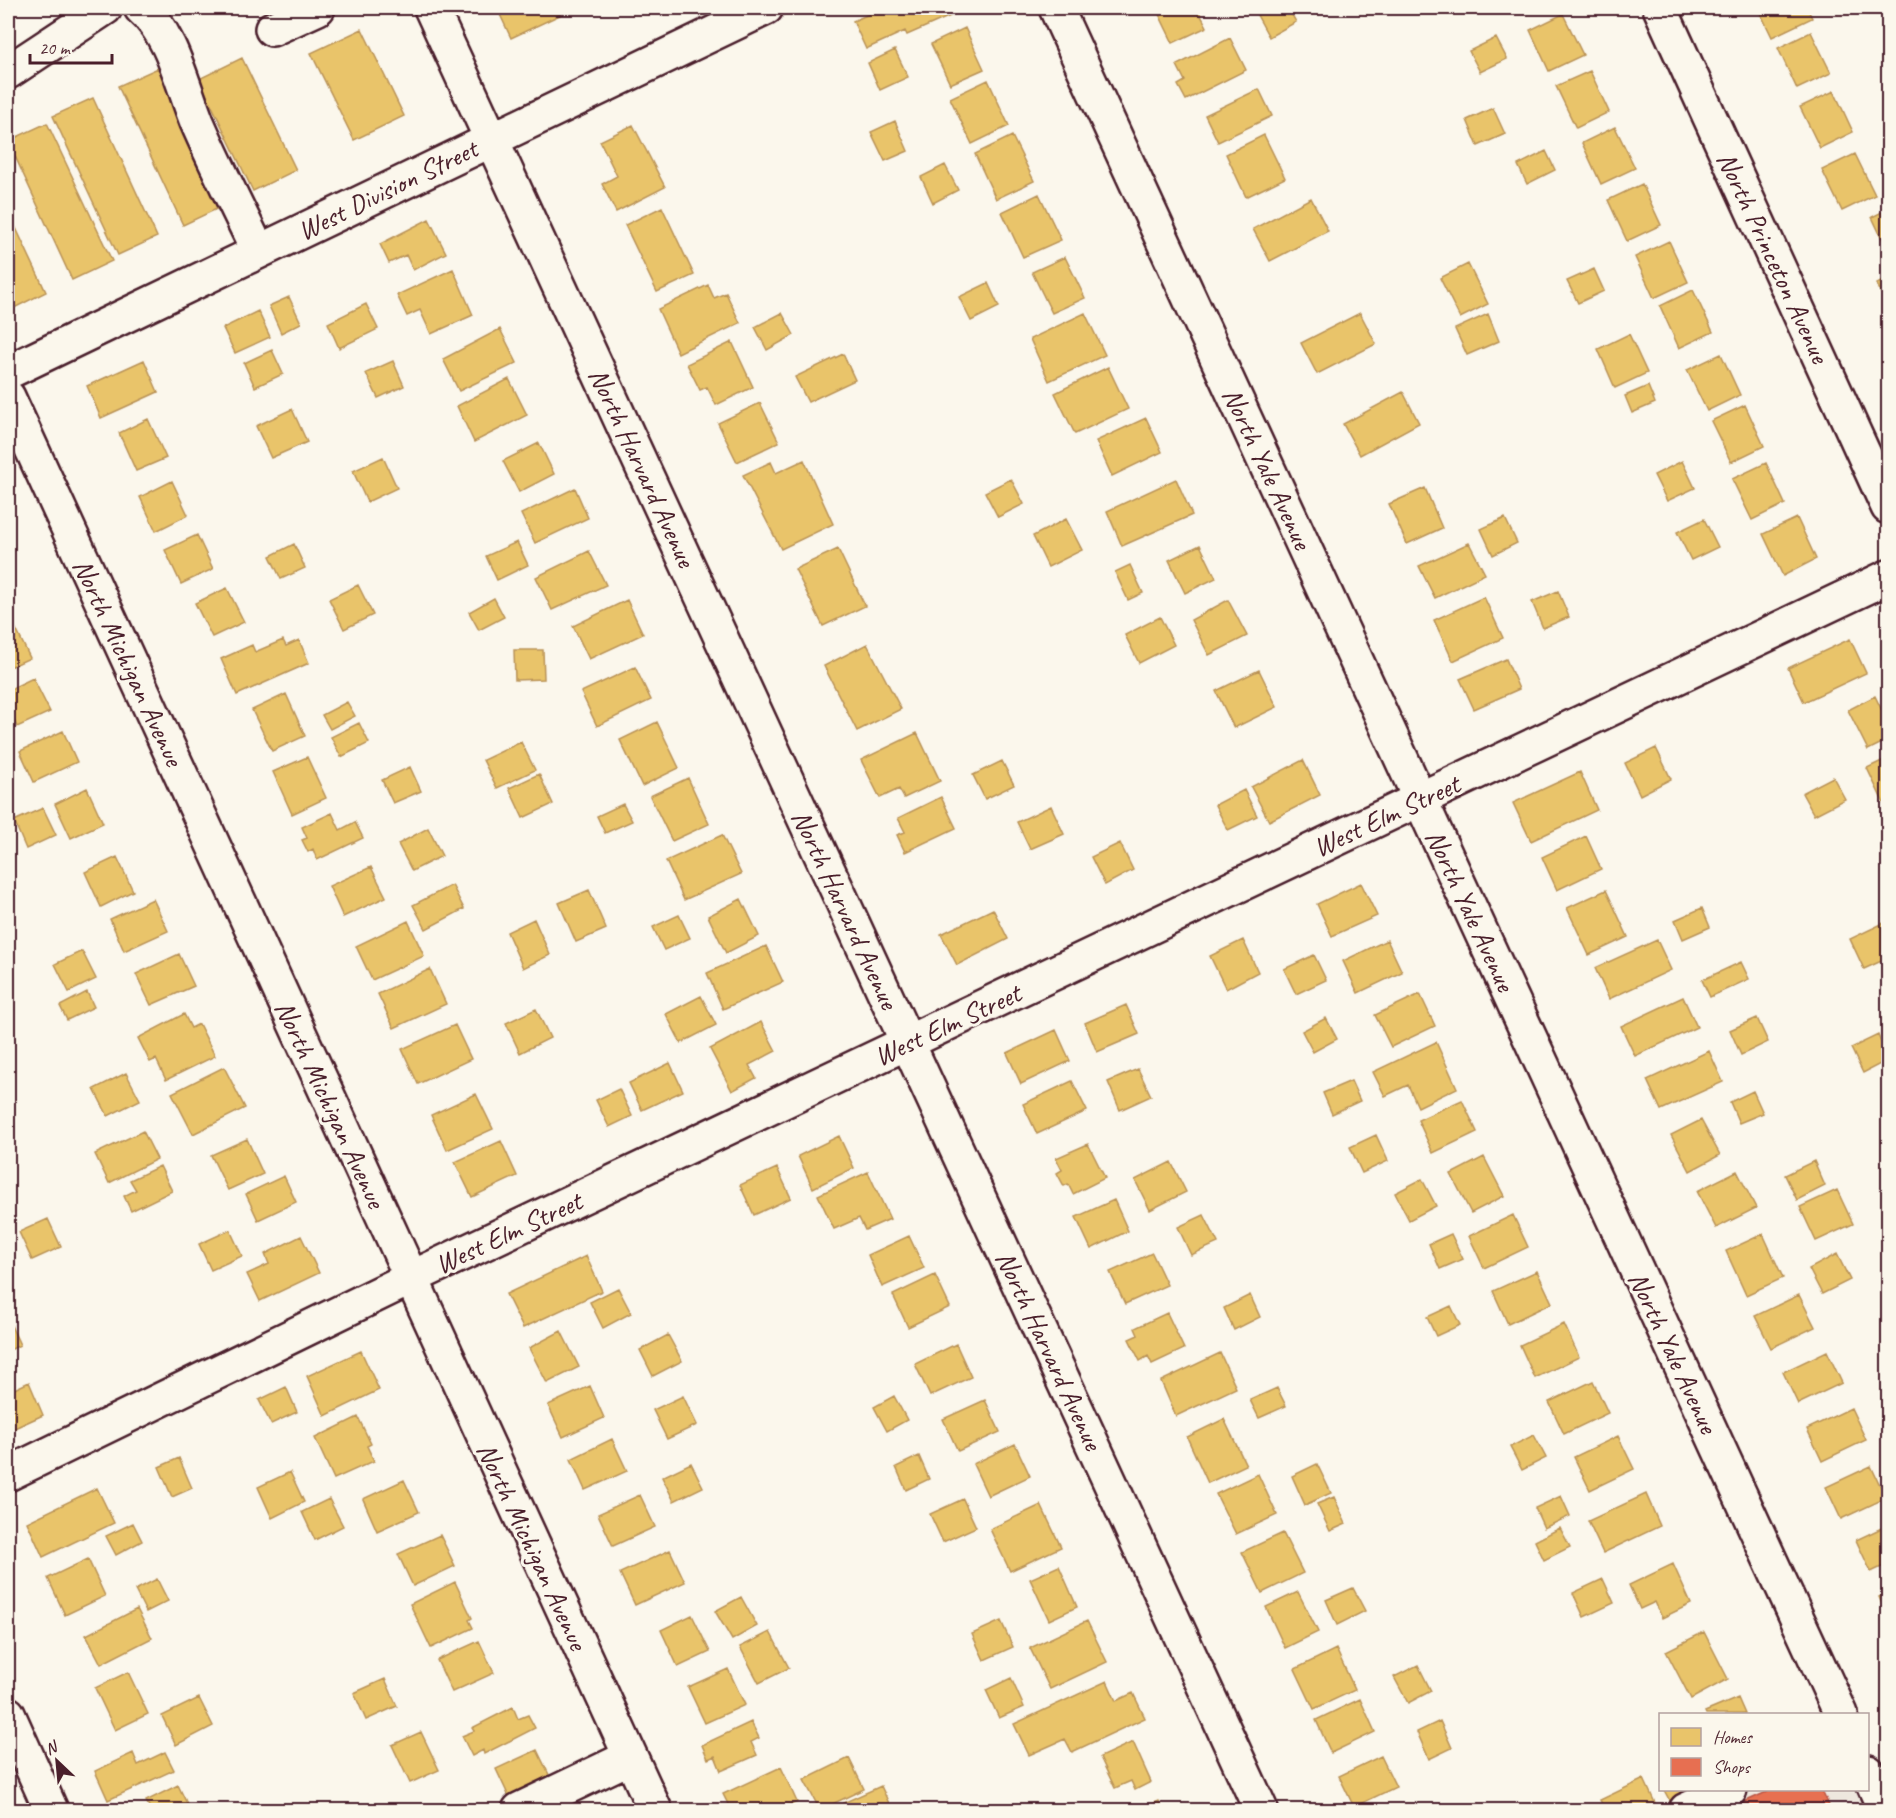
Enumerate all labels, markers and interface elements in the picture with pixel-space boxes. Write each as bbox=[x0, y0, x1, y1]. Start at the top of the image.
scale bar bbox=[30, 27, 112, 65]
text: 20 m bbox=[39, 37, 72, 59]
street label: West Division Street bbox=[292, 130, 485, 248]
street label: North Princeton Avenue bbox=[1709, 146, 1839, 370]
street label: North Harvard Avenue bbox=[581, 362, 705, 574]
street label: North Yale Avenue bbox=[1215, 382, 1321, 556]
street label: North Michigan Avenue bbox=[65, 553, 193, 773]
street label: West Elm Street bbox=[1307, 765, 1467, 865]
street label: North Harvard Avenue bbox=[784, 804, 908, 1016]
street label: North Yale Avenue bbox=[1418, 824, 1524, 998]
street label: West Elm Street bbox=[868, 974, 1028, 1074]
street label: North Michigan Avenue bbox=[267, 995, 395, 1215]
street label: West Elm Street bbox=[429, 1182, 589, 1282]
street label: North Harvard Avenue bbox=[988, 1245, 1112, 1457]
street label: North Yale Avenue bbox=[1621, 1266, 1727, 1440]
street label: North Michigan Avenue bbox=[469, 1437, 597, 1657]
legend bbox=[1659, 1713, 1869, 1791]
text: Homes bbox=[1713, 1726, 1753, 1748]
north arrow bbox=[27, 1731, 87, 1791]
text: N bbox=[42, 1736, 62, 1760]
text: Shops bbox=[1713, 1756, 1752, 1778]

